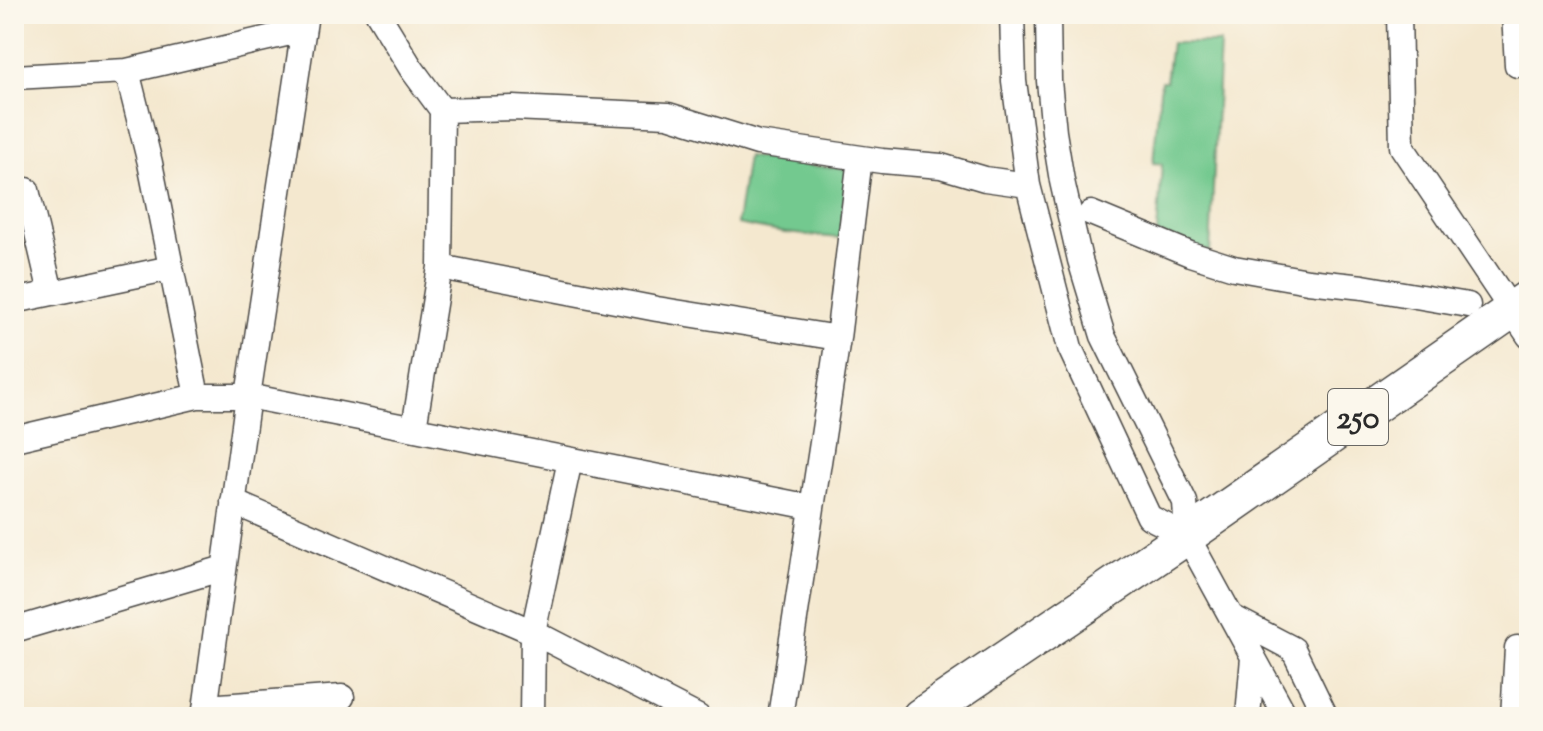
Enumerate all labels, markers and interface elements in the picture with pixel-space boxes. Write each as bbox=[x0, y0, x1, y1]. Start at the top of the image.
road number: 250 bbox=[1328, 389, 1388, 445]

